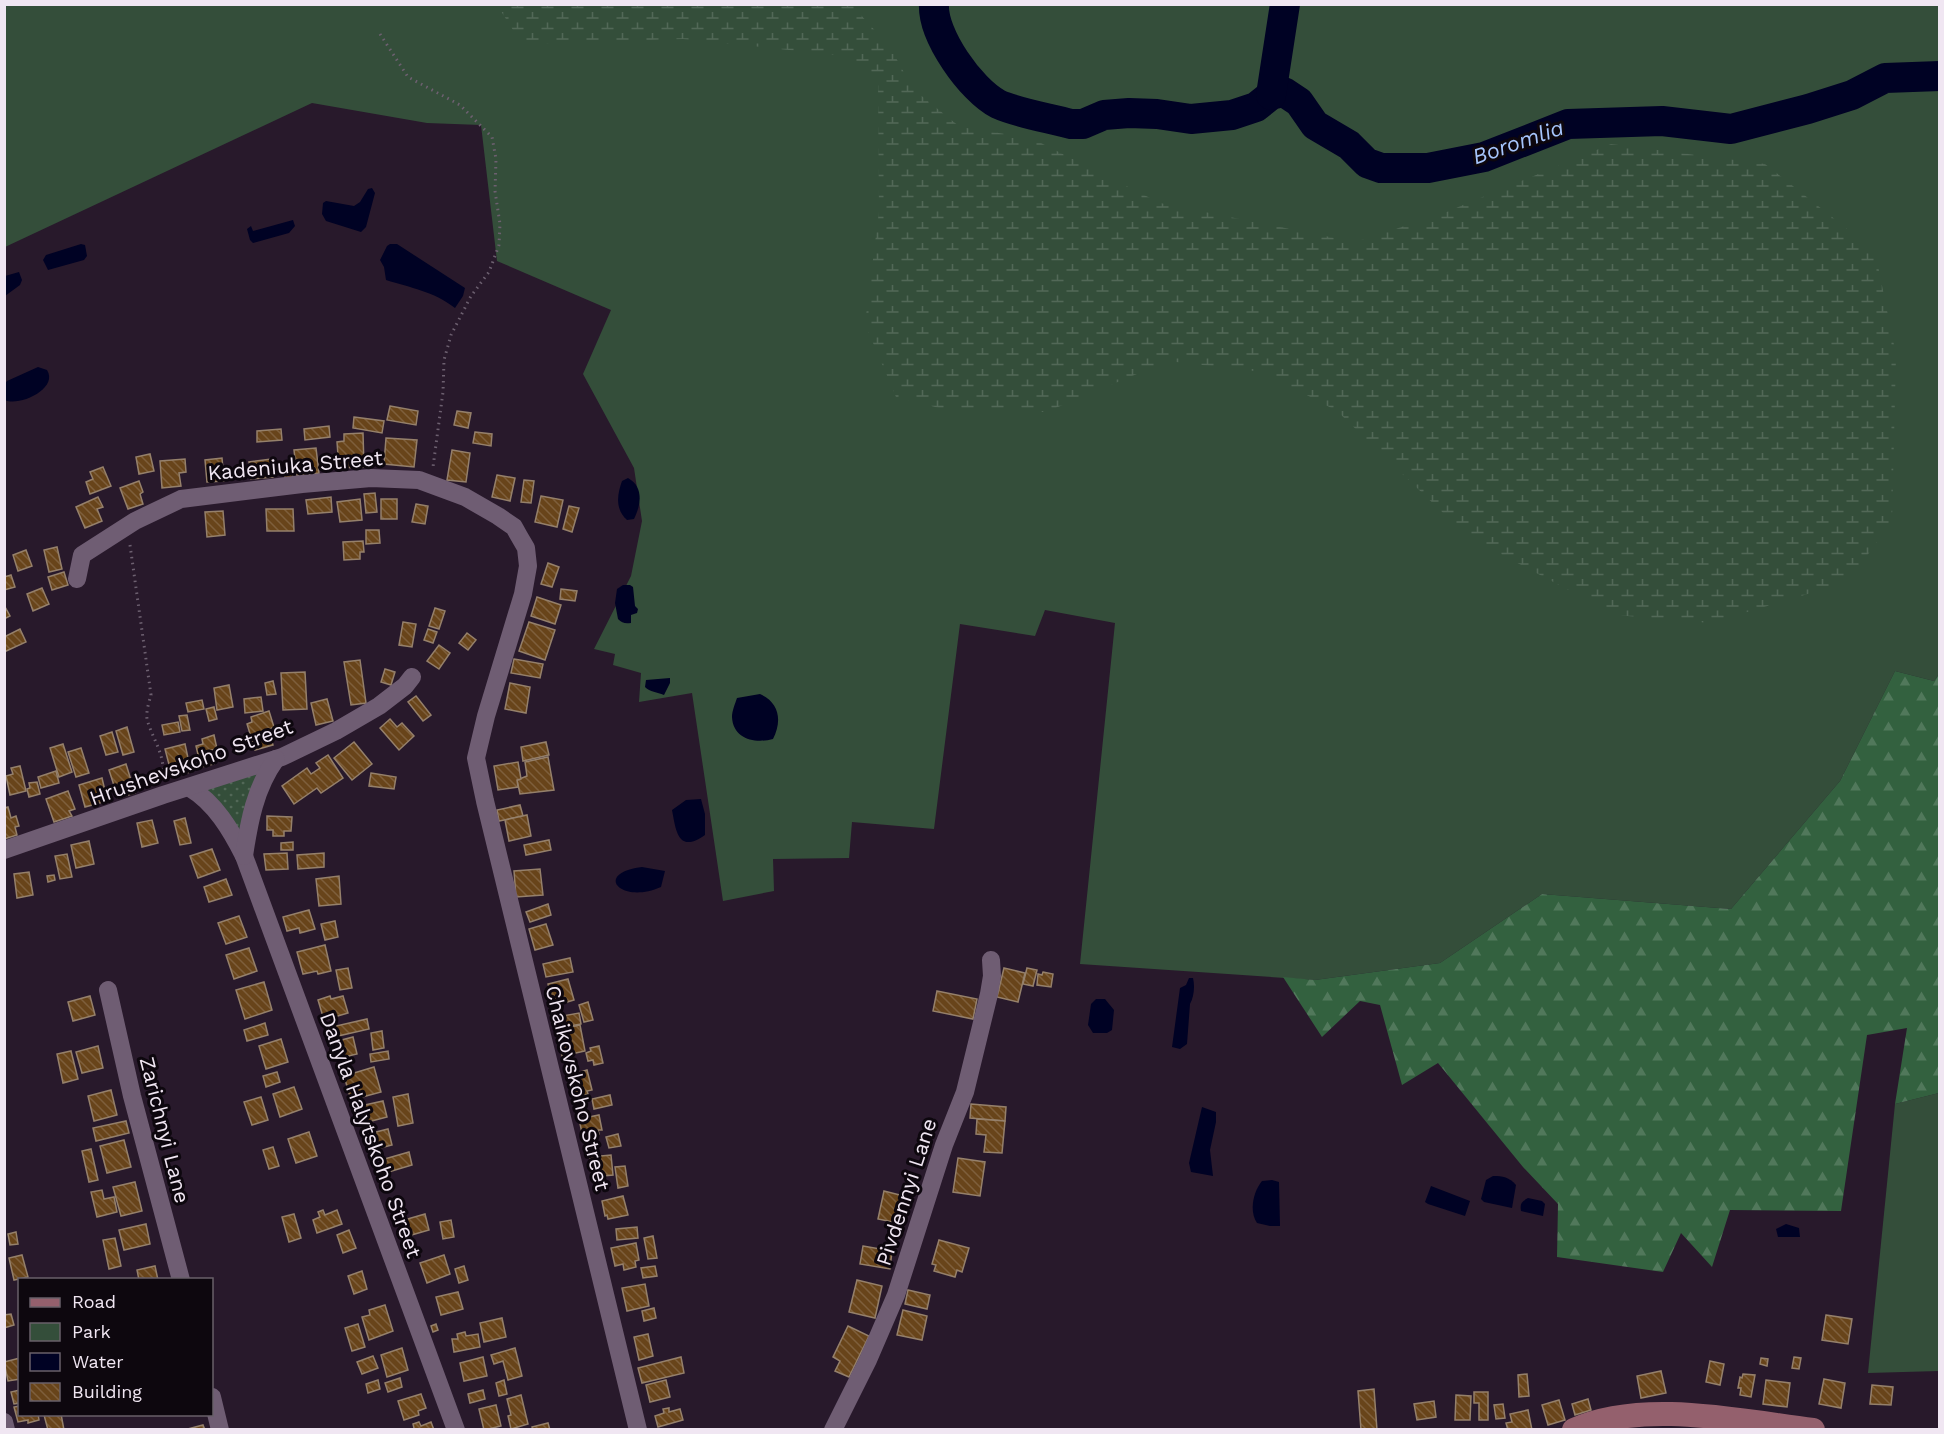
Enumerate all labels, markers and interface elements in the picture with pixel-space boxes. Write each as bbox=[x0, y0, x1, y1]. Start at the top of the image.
water label: Boromlia bbox=[1469, 115, 1567, 169]
street label: Kadeniuka Street bbox=[206, 445, 384, 485]
street label: Hrushevskoho Street bbox=[86, 713, 296, 810]
street label: Chaikovskoho Street bbox=[540, 983, 616, 1193]
street label: Danylа Halytskoho Street bbox=[315, 1009, 427, 1261]
street label: Zarichnyi Lane bbox=[135, 1054, 195, 1206]
street label: Pivdennyi Lane bbox=[870, 1115, 942, 1269]
legend bbox=[18, 1278, 213, 1416]
text: Road bbox=[72, 1291, 116, 1312]
text: Park bbox=[72, 1321, 111, 1342]
text: Water bbox=[72, 1351, 124, 1372]
text: Building bbox=[72, 1381, 142, 1402]

